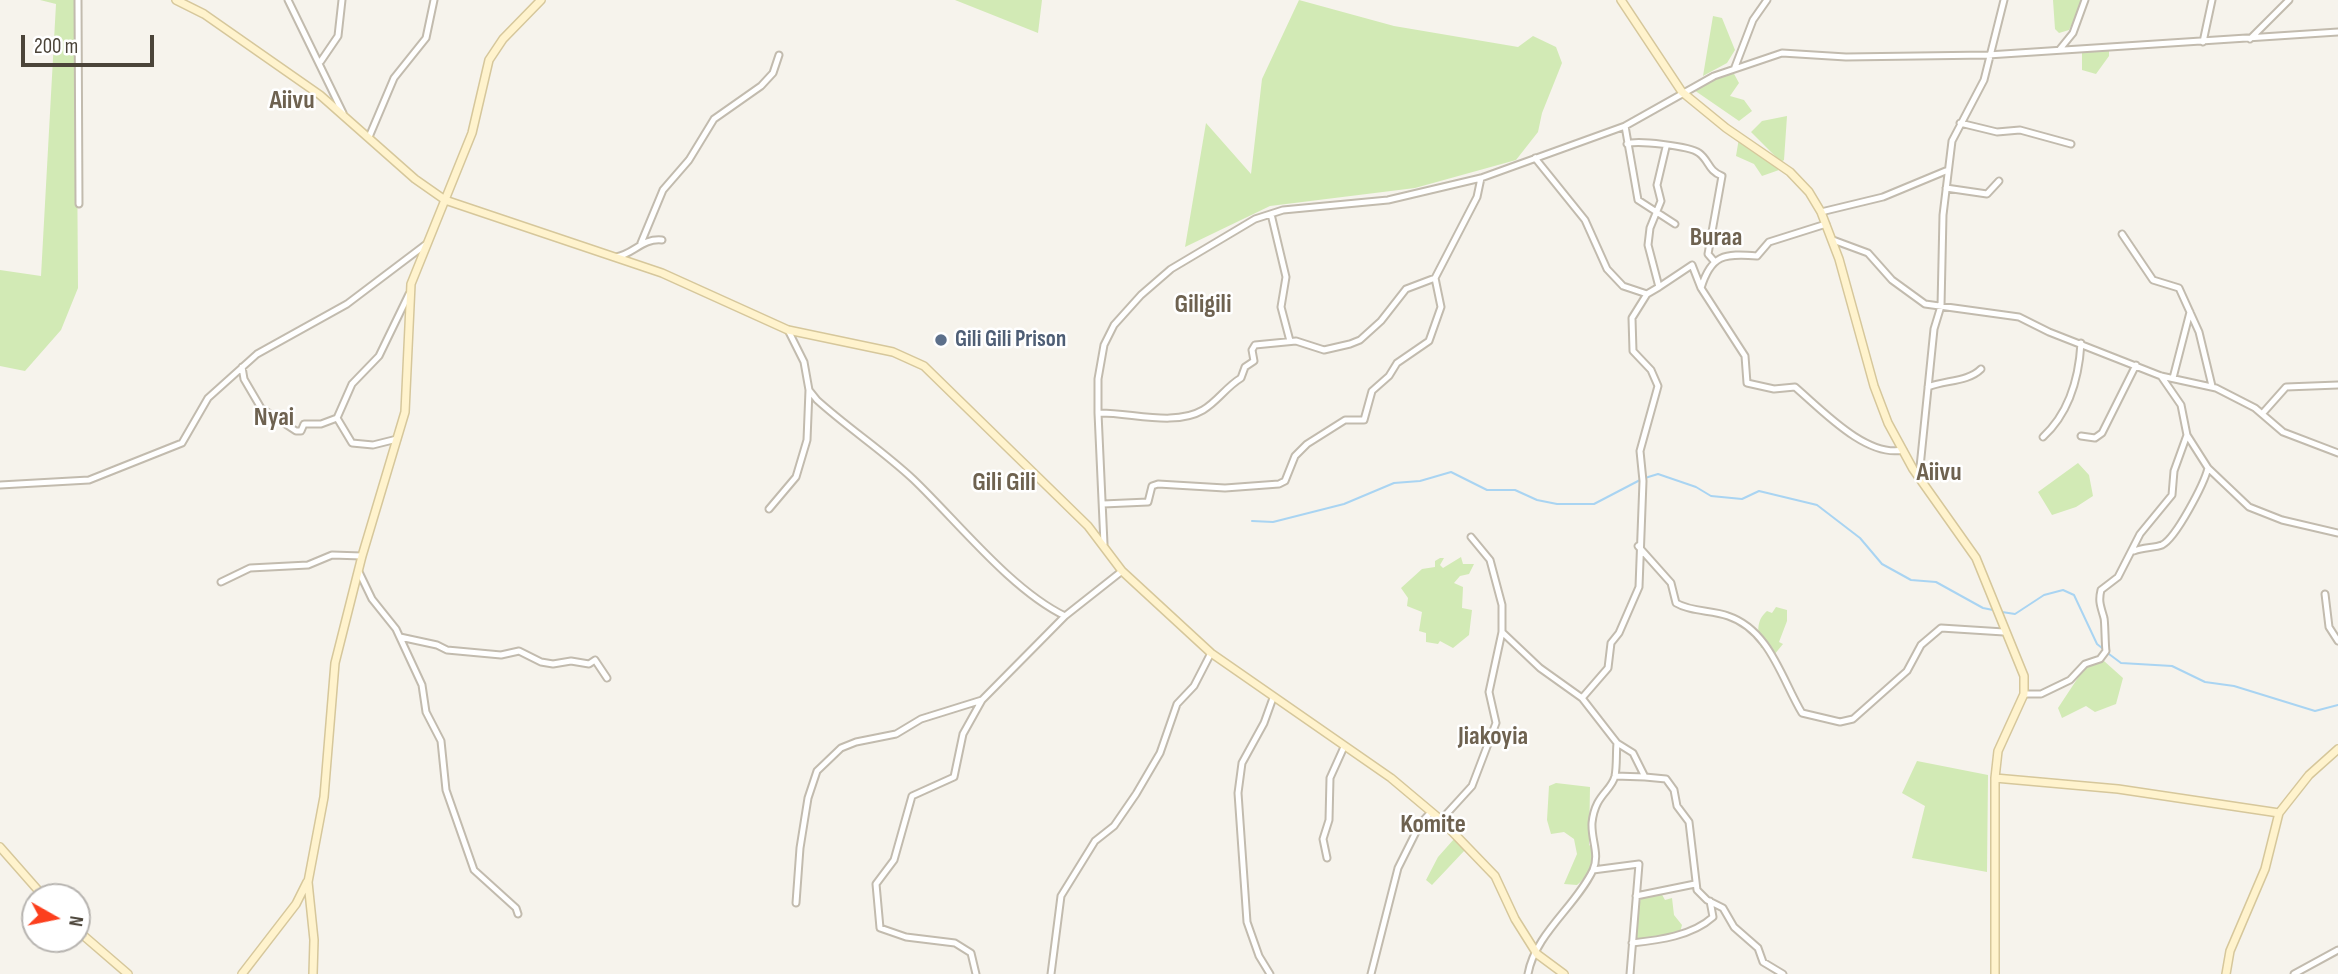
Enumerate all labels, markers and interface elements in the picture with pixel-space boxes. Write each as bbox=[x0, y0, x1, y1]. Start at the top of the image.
scale bar bbox=[24, 21, 158, 65]
text: 200 m bbox=[34, 34, 78, 59]
district label: Aiivu bbox=[269, 85, 315, 117]
district label: Buraa bbox=[1690, 222, 1742, 254]
district label: Giligili bbox=[1175, 289, 1231, 321]
place label: Gili Gili Prison bbox=[955, 326, 1066, 354]
marker: Gili Gili Prison bbox=[933, 332, 949, 348]
district label: Nyai bbox=[254, 402, 294, 434]
district label: Aiivu bbox=[1916, 457, 1962, 489]
district label: Gili Gili bbox=[972, 467, 1036, 499]
district label: Jiakoyia bbox=[1458, 721, 1528, 753]
district label: Komite bbox=[1400, 809, 1466, 841]
north arrow bbox=[21, 883, 91, 953]
text: N bbox=[63, 914, 87, 928]

